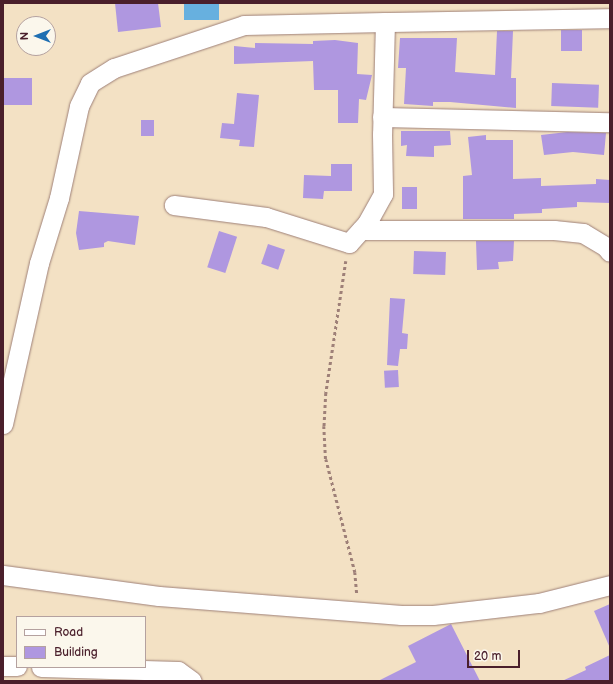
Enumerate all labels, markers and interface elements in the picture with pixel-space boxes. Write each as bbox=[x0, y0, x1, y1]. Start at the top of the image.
north arrow bbox=[16, 16, 56, 56]
text: N bbox=[18, 32, 31, 40]
legend bbox=[16, 616, 146, 668]
text: Road bbox=[54, 625, 83, 640]
scale bar bbox=[469, 642, 522, 668]
text: Building bbox=[54, 645, 98, 660]
text: 20 m bbox=[474, 649, 501, 664]

